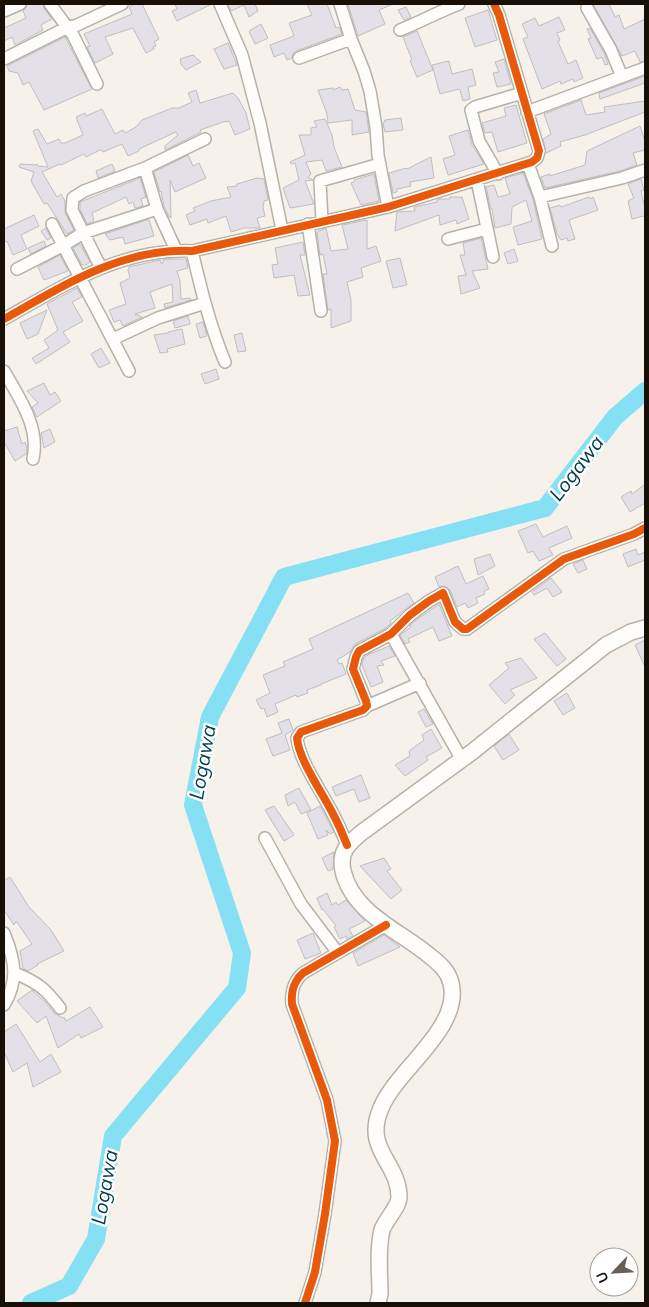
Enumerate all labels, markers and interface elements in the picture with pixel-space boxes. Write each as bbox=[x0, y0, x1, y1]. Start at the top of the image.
water label: Logawa bbox=[543, 430, 609, 506]
water label: Logawa bbox=[183, 723, 221, 801]
water label: Logawa bbox=[85, 1148, 123, 1226]
north arrow bbox=[589, 1247, 639, 1297]
text: U bbox=[592, 1269, 613, 1286]

